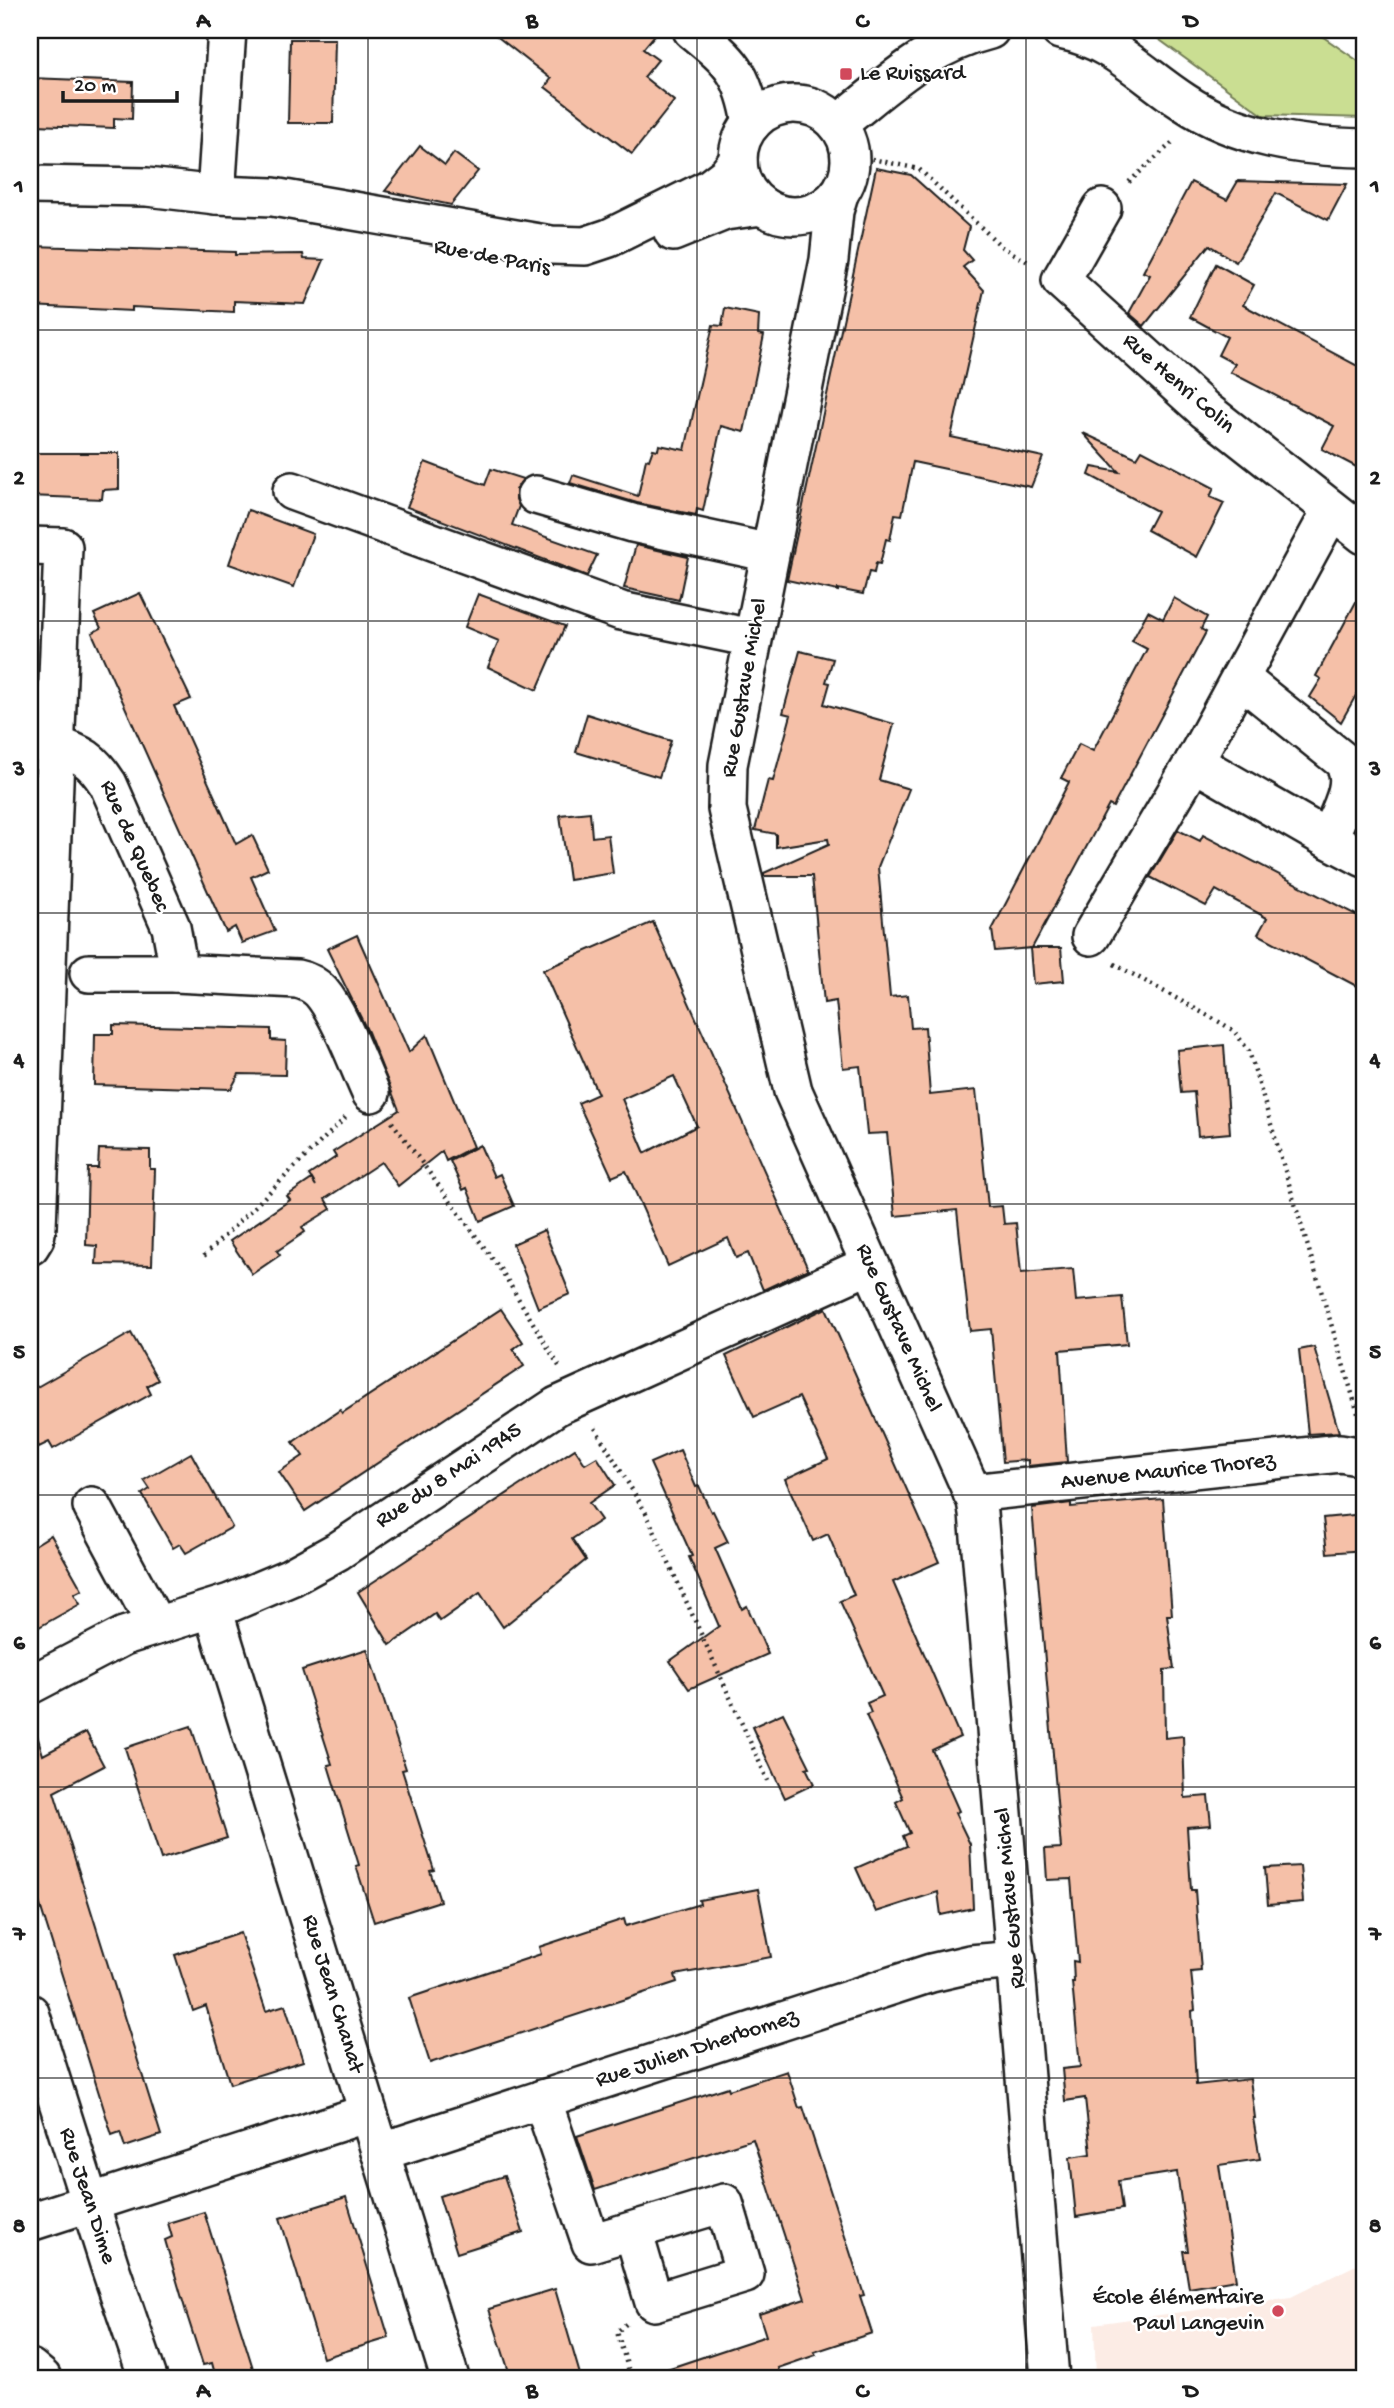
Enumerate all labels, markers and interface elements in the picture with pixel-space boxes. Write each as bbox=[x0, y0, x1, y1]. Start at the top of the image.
text: A bbox=[195, 9, 211, 36]
text: B bbox=[525, 9, 539, 36]
text: C bbox=[856, 9, 871, 36]
text: D bbox=[1182, 9, 1200, 36]
scale bar bbox=[63, 60, 177, 104]
place label: Le Ruissard bbox=[860, 61, 966, 88]
marker: Le Ruissard bbox=[838, 66, 854, 82]
text: 20 m bbox=[74, 75, 116, 100]
text: 1 bbox=[13, 174, 24, 201]
text: 1 bbox=[1369, 174, 1380, 201]
street label: Rue de Paris bbox=[432, 233, 553, 283]
street label: Rue Henri Colin bbox=[1116, 328, 1240, 440]
text: 2 bbox=[13, 466, 25, 493]
text: 2 bbox=[1369, 466, 1381, 493]
street label: Rue Gustave Michel bbox=[716, 596, 774, 780]
text: 3 bbox=[12, 757, 25, 784]
text: 3 bbox=[1368, 757, 1381, 784]
street label: Rue de Quebec bbox=[93, 776, 175, 917]
text: 4 bbox=[13, 1048, 25, 1075]
text: 4 bbox=[1369, 1048, 1381, 1075]
street label: Rue Gustave Michel bbox=[849, 1240, 947, 1416]
text: 5 bbox=[13, 1340, 25, 1367]
text: 5 bbox=[1369, 1340, 1381, 1367]
street label: Rue du 8 Mai 1945 bbox=[371, 1417, 527, 1535]
street label: Avenue Maurice Thorez bbox=[1059, 1447, 1278, 1497]
text: 6 bbox=[13, 1631, 26, 1658]
text: 6 bbox=[1369, 1631, 1382, 1658]
street label: Rue Gustave Michel bbox=[990, 1806, 1032, 1990]
street label: Rue Jean Chanat bbox=[295, 1912, 369, 2078]
text: 7 bbox=[12, 1922, 26, 1949]
text: 7 bbox=[1368, 1922, 1382, 1949]
street label: Rue Julien Dherbomez bbox=[592, 2003, 802, 2094]
street label: Rue Jean Dime bbox=[52, 2125, 122, 2269]
text: 8 bbox=[13, 2214, 26, 2241]
text: 8 bbox=[1369, 2214, 1382, 2241]
place label: École élémentaire Paul Langevin bbox=[1092, 2285, 1265, 2338]
marker: École élémentaire Paul Langevin bbox=[1270, 2303, 1286, 2319]
text: A bbox=[195, 2379, 211, 2406]
text: B bbox=[525, 2379, 539, 2406]
text: C bbox=[856, 2379, 871, 2406]
text: D bbox=[1182, 2379, 1200, 2406]

